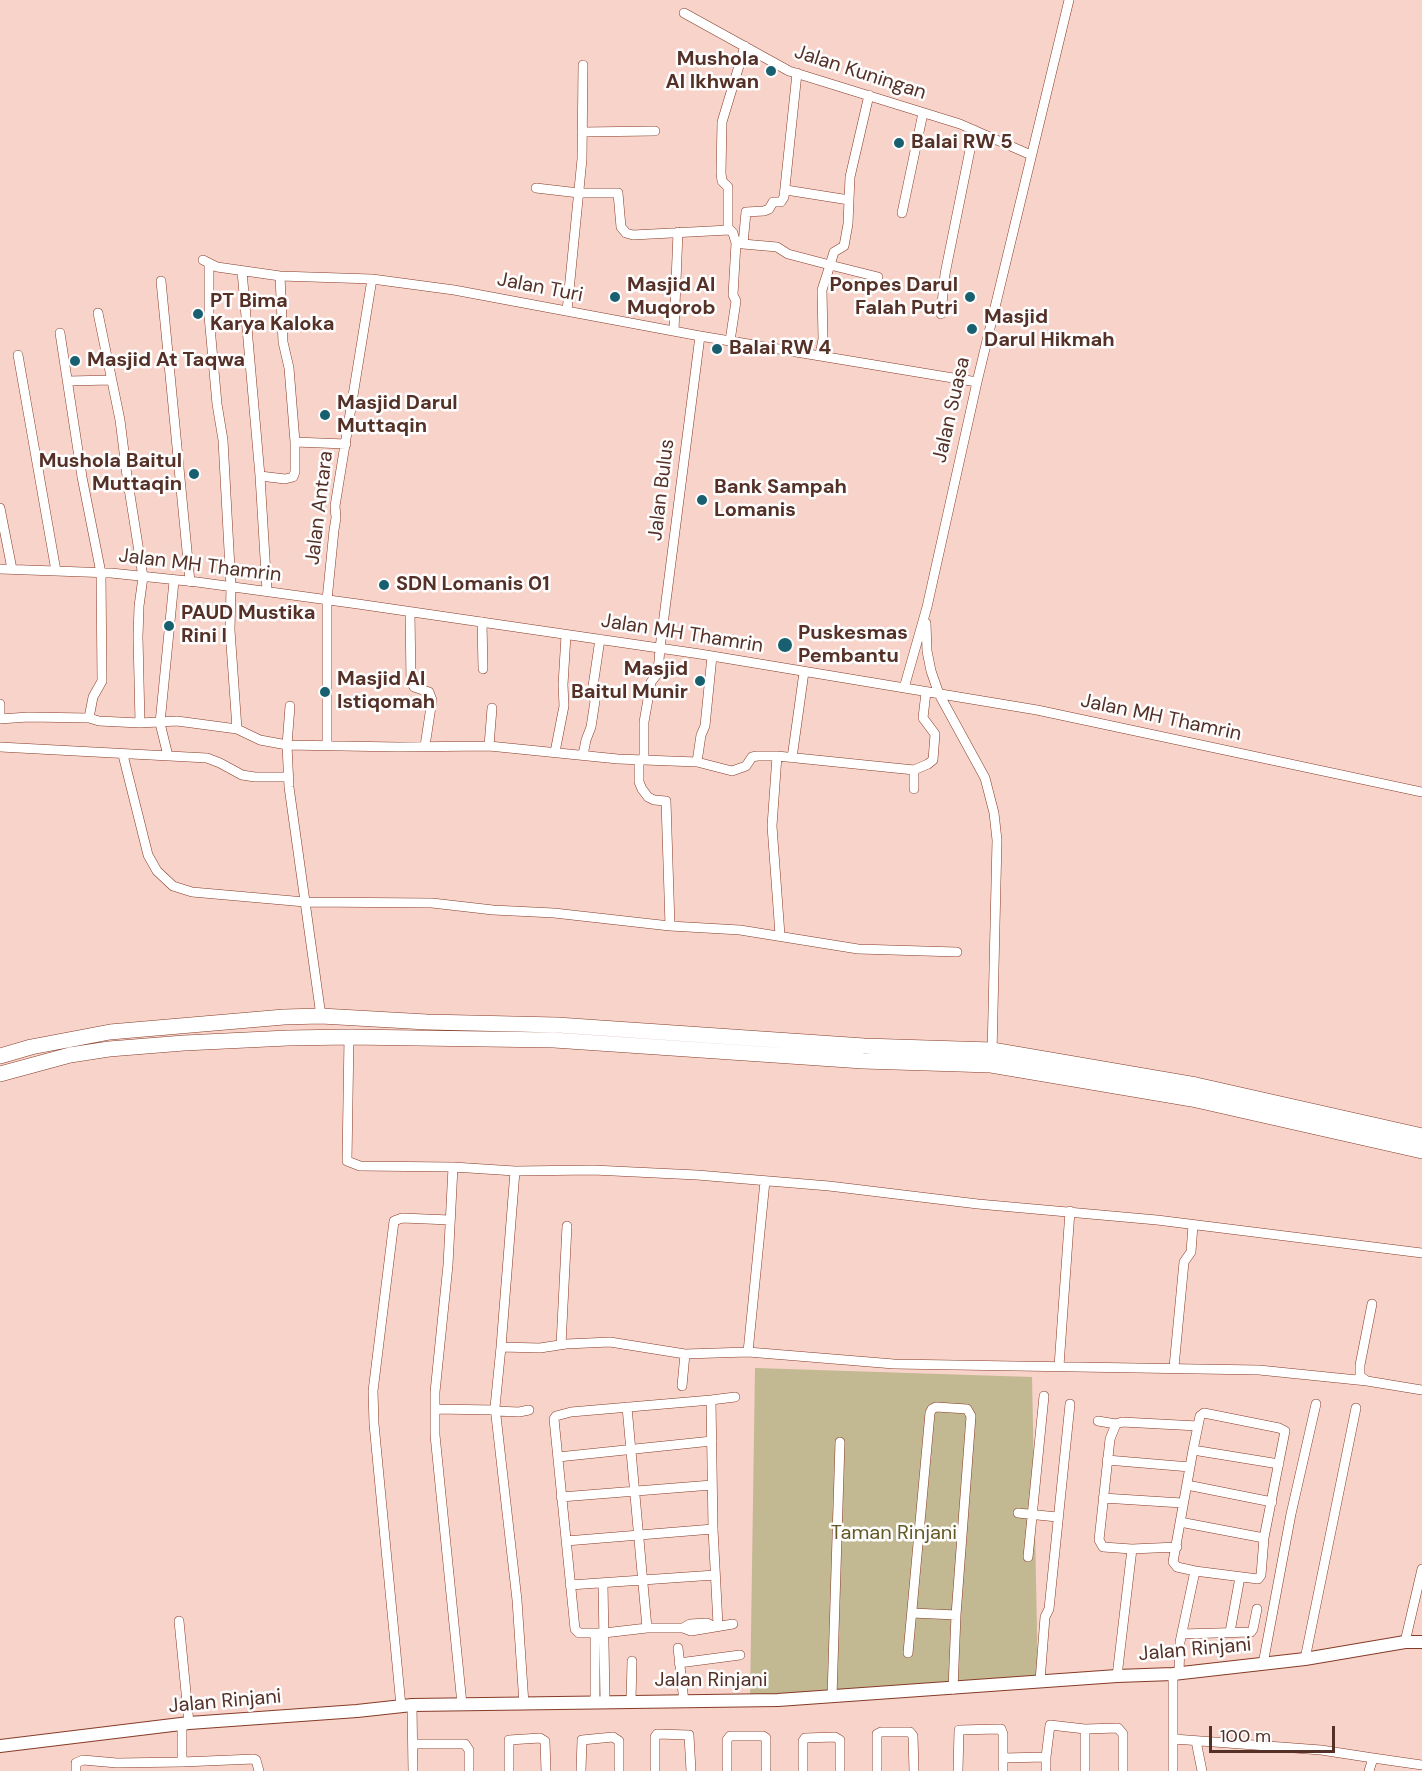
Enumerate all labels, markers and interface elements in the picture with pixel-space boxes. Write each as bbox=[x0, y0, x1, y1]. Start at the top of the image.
street label: Jalan Kuningan bbox=[791, 40, 929, 106]
place label: Mushola Al Ikhwan bbox=[665, 48, 759, 95]
marker: Mushola Al Ikhwan bbox=[764, 64, 778, 78]
place label: Balai RW 5 bbox=[911, 131, 1013, 155]
marker: Balai RW 5 bbox=[892, 136, 906, 150]
street label: Jalan Turi bbox=[495, 268, 585, 308]
place label: Masjid Al Muqorob bbox=[627, 274, 716, 321]
place label: Ponpes Darul Falah Putri bbox=[829, 274, 958, 321]
place label: PT Bima Karya Kaloka bbox=[210, 290, 334, 337]
marker: Masjid Al Muqorob bbox=[608, 290, 622, 304]
marker: Ponpes Darul Falah Putri bbox=[963, 290, 977, 304]
place label: Masjid Darul Hikmah bbox=[984, 306, 1115, 353]
marker: PT Bima Karya Kaloka bbox=[191, 307, 205, 321]
marker: Masjid Darul Hikmah bbox=[965, 322, 979, 336]
place label: Balai RW 4 bbox=[729, 337, 831, 361]
marker: Balai RW 4 bbox=[710, 342, 724, 356]
place label: Masjid At Taqwa bbox=[87, 349, 245, 373]
marker: Masjid At Taqwa bbox=[68, 354, 82, 368]
street label: Jalan Suasa bbox=[928, 355, 976, 465]
place label: Masjid Darul Muttaqin bbox=[337, 392, 458, 439]
marker: Masjid Darul Muttaqin bbox=[318, 408, 332, 422]
street label: Jalan Bulus bbox=[644, 438, 680, 542]
place label: Mushola Baitul Muttaqin bbox=[39, 450, 182, 497]
street label: Jalan Antara bbox=[301, 450, 339, 566]
marker: Mushola Baitul Muttaqin bbox=[187, 467, 201, 481]
place label: Bank Sampah Lomanis bbox=[714, 476, 847, 523]
marker: Bank Sampah Lomanis bbox=[695, 493, 709, 507]
street label: Jalan MH Thamrin bbox=[117, 544, 283, 588]
place label: SDN Lomanis 01 bbox=[396, 573, 549, 597]
marker: SDN Lomanis 01 bbox=[377, 578, 391, 592]
place label: PAUD Mustika Rini I bbox=[181, 602, 315, 649]
street label: Jalan MH Thamrin bbox=[599, 609, 765, 659]
marker: PAUD Mustika Rini I bbox=[162, 619, 176, 633]
place label: Puskesmas Pembantu bbox=[798, 622, 908, 669]
marker: Puskesmas Pembantu bbox=[776, 636, 794, 654]
place label: Masjid Baitul Munir bbox=[571, 658, 688, 705]
place label: Masjid Al Istiqomah bbox=[337, 668, 435, 715]
marker: Masjid Baitul Munir bbox=[693, 674, 707, 688]
marker: Masjid Al Istiqomah bbox=[318, 685, 332, 699]
street label: Jalan MH Thamrin bbox=[1078, 689, 1244, 747]
park label: Taman Rinjani bbox=[831, 1522, 957, 1546]
street label: Jalan Rinjani bbox=[1138, 1633, 1252, 1667]
street label: Jalan Rinjani bbox=[654, 1669, 768, 1693]
street label: Jalan Rinjani bbox=[168, 1685, 282, 1719]
scale bar bbox=[1212, 1714, 1338, 1752]
text: 100 m bbox=[1220, 1724, 1271, 1748]

